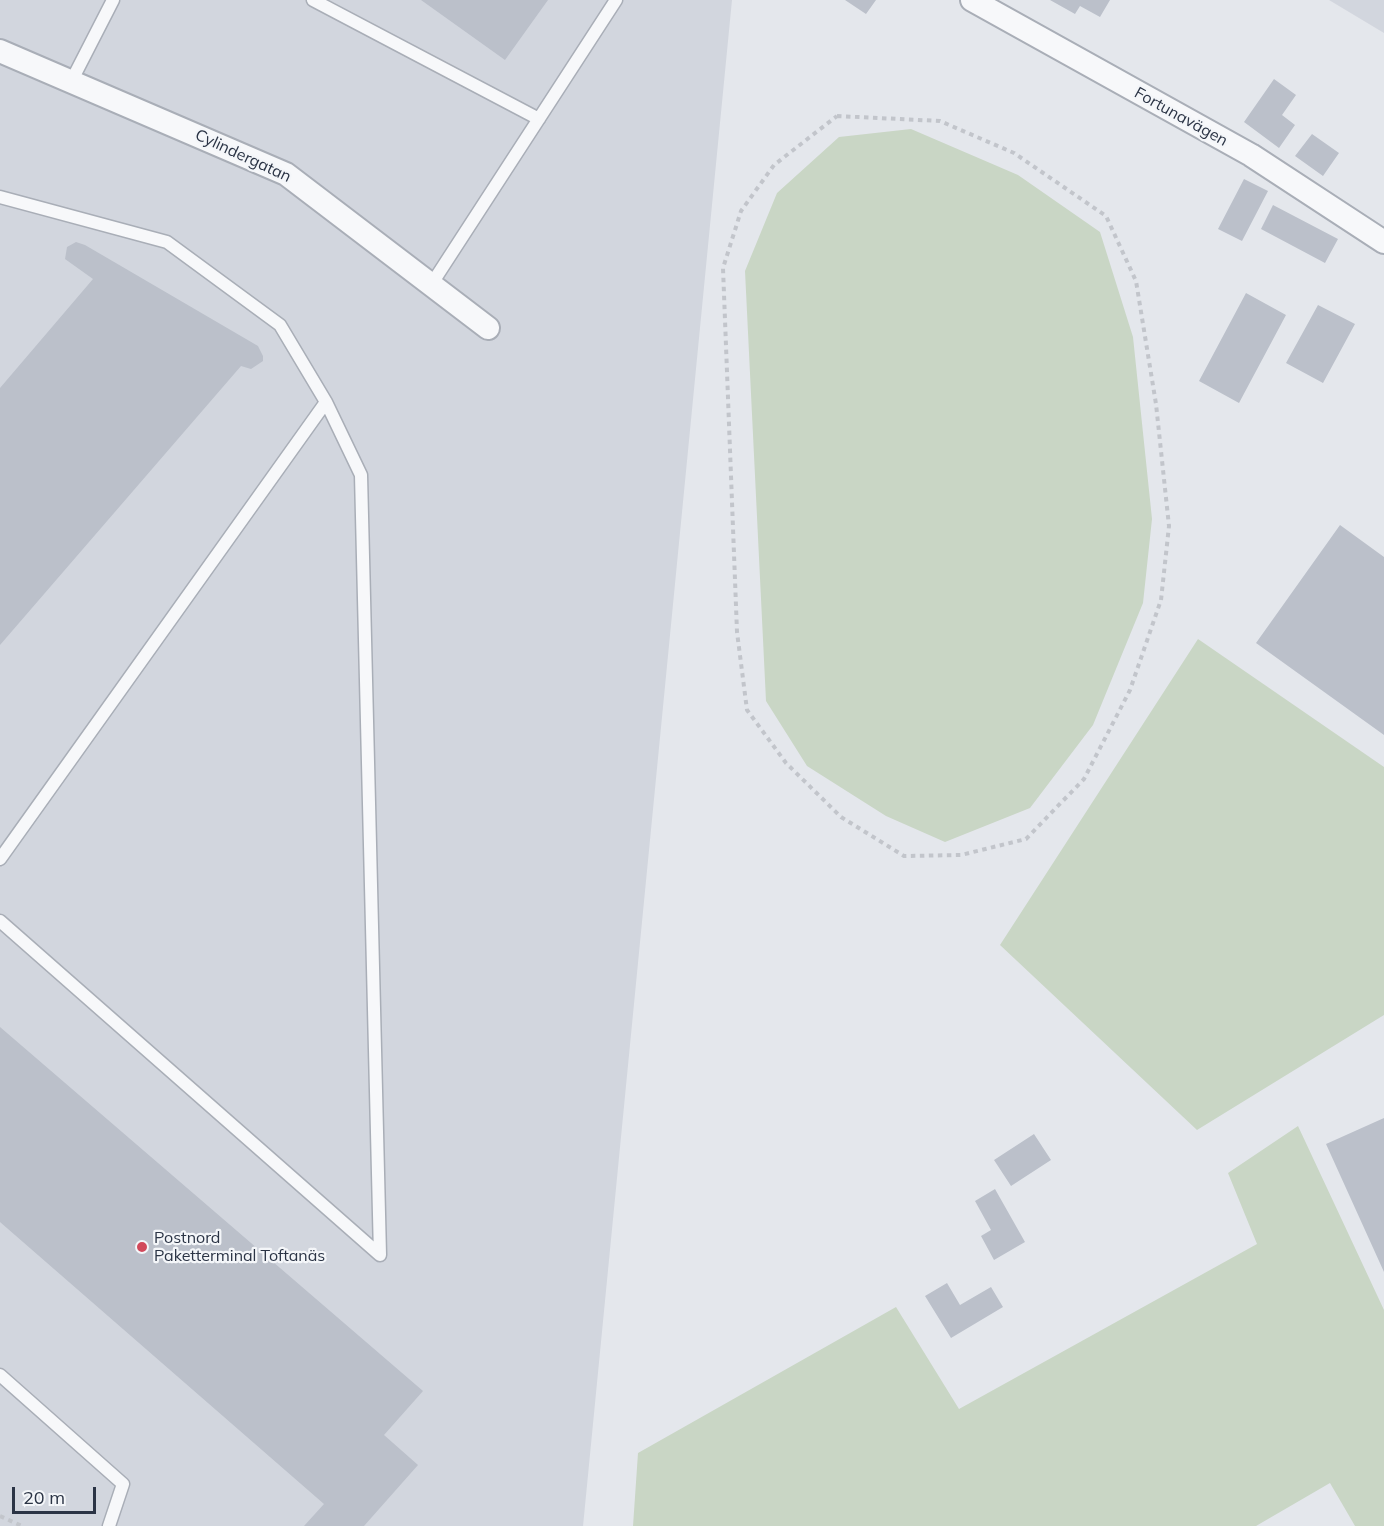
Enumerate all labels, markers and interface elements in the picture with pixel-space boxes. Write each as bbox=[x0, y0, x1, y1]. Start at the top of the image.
street label: Fortunavägen bbox=[1131, 83, 1231, 151]
street label: Cylindergatan bbox=[192, 125, 294, 187]
place label: Postnord Paketterminal Toftanäs bbox=[154, 1228, 325, 1266]
marker: Postnord Paketterminal Toftanäs bbox=[135, 1240, 149, 1254]
scale bar bbox=[15, 1475, 99, 1513]
text: 20 m bbox=[23, 1486, 65, 1509]

